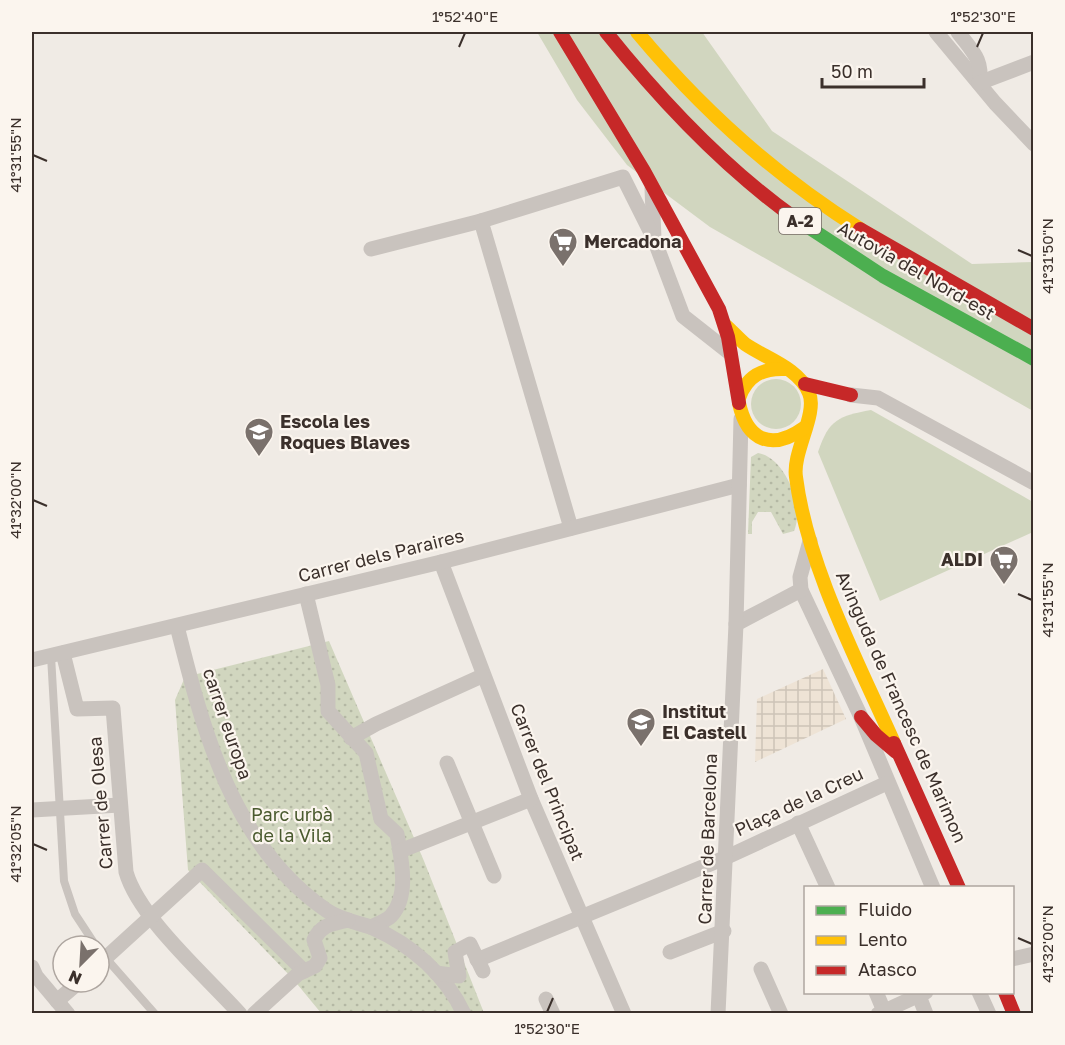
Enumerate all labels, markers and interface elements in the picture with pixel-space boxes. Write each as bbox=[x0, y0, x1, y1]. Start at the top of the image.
text: 1°52'40"E bbox=[432, 7, 498, 25]
text: 1°52'30"E bbox=[950, 7, 1016, 25]
scale bar bbox=[822, 51, 924, 89]
text: 50 m bbox=[831, 60, 873, 82]
text: 41°31'55"N bbox=[6, 117, 24, 193]
road number: A-2 bbox=[779, 208, 821, 234]
street label: Autovia del Nord-est bbox=[834, 216, 999, 324]
text: 41°31'50"N bbox=[1038, 218, 1056, 294]
supermarket icon: Mercadona bbox=[547, 226, 579, 268]
place label: Mercadona bbox=[584, 230, 681, 252]
place label: Escola les Roques Blaves bbox=[280, 410, 410, 453]
school or university icon: Escola les Roques Blaves bbox=[243, 416, 275, 458]
text: 41°32'00"N bbox=[6, 461, 24, 539]
street label: Carrer dels Paraires bbox=[296, 524, 466, 586]
supermarket icon: ALDI bbox=[988, 544, 1020, 586]
place label: ALDI bbox=[941, 548, 983, 570]
text: 41°31'55"N bbox=[1038, 562, 1056, 638]
street label: Avinguda de Francesc de Marimon bbox=[832, 567, 972, 846]
street label: carrer europa bbox=[199, 665, 257, 782]
street label: Carrer del Principat bbox=[506, 700, 590, 863]
place label: Institut El Castell bbox=[662, 700, 747, 743]
school or university icon: Institut El Castell bbox=[625, 706, 657, 748]
street label: Carrer de Olesa bbox=[83, 736, 117, 870]
street label: Carrer de Barcelona bbox=[693, 753, 721, 925]
street label: Plaça de la Creu bbox=[731, 762, 866, 840]
park label: Parc urbà de la Vila bbox=[251, 803, 333, 846]
text: 41°32'05"N bbox=[6, 805, 24, 883]
legend bbox=[804, 886, 1014, 994]
text: Fluido bbox=[858, 898, 912, 920]
text: 41°32'00"N bbox=[1038, 905, 1056, 983]
text: Lento bbox=[858, 928, 907, 950]
north arrow bbox=[51, 934, 111, 994]
text: Atasco bbox=[858, 958, 917, 980]
text: N bbox=[65, 966, 85, 989]
text: 1°52'30"E bbox=[514, 1019, 580, 1037]

